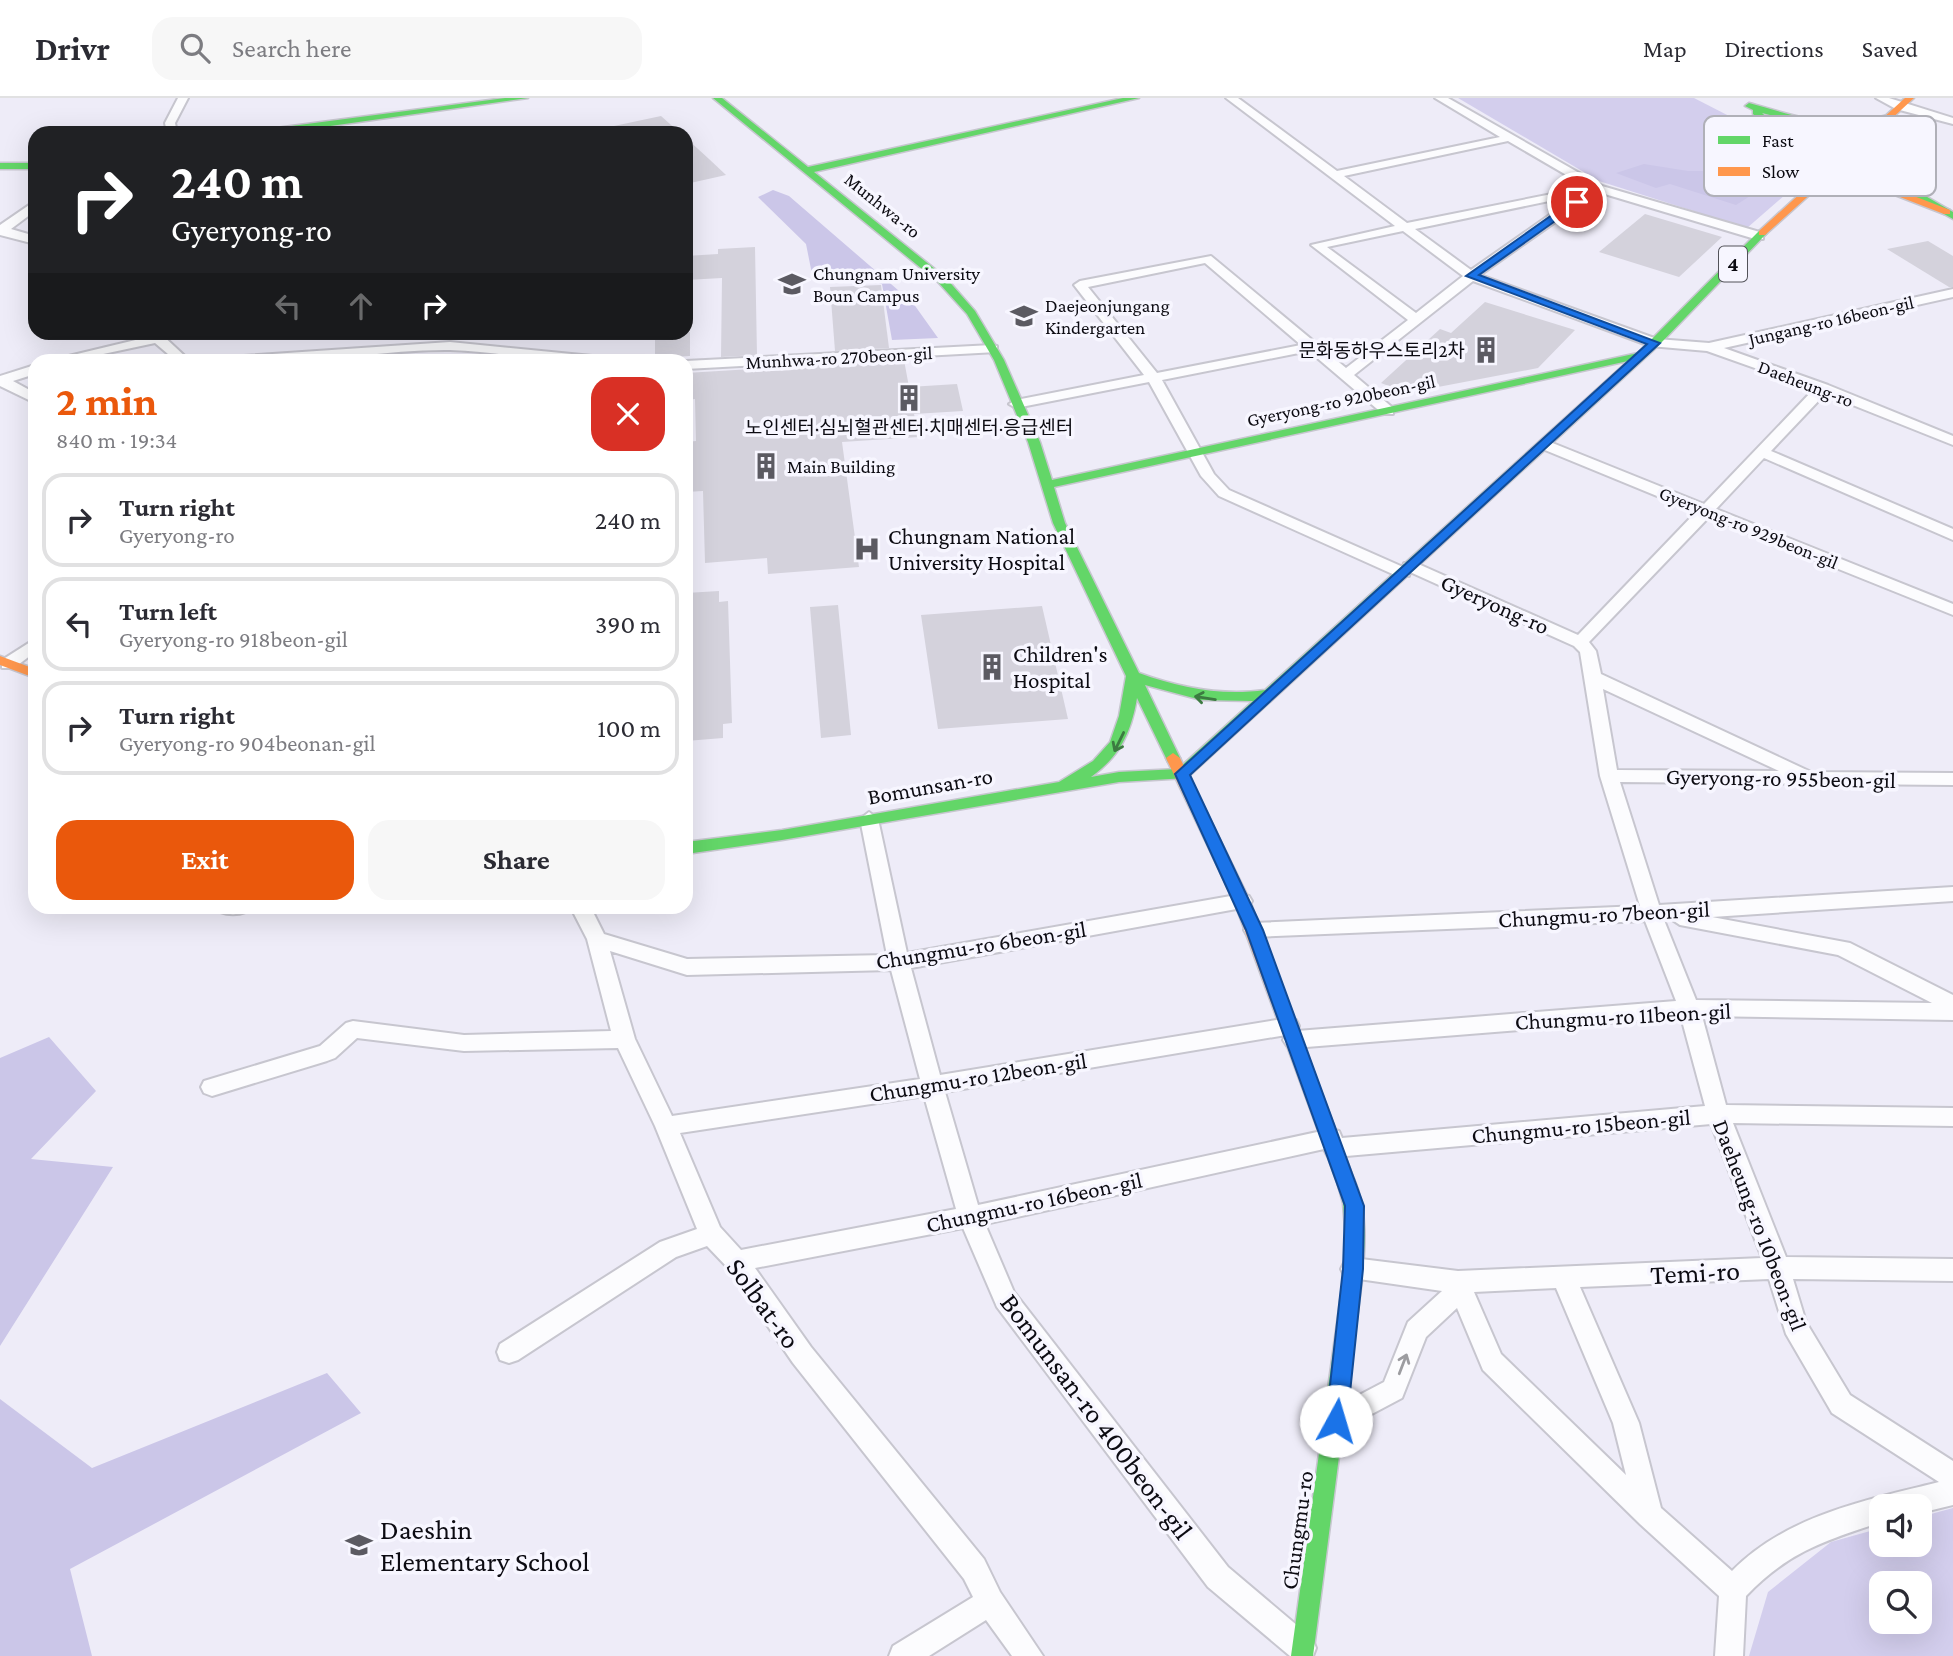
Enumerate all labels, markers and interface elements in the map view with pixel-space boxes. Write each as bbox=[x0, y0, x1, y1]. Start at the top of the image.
search box bbox=[152, 17, 642, 80]
icon: search bbox=[176, 29, 214, 67]
text: Drivr bbox=[35, 30, 110, 67]
text: Search here bbox=[232, 34, 351, 63]
text: Map bbox=[1643, 35, 1687, 62]
text: Directions bbox=[1725, 35, 1824, 62]
text: Saved bbox=[1862, 35, 1918, 62]
legend bbox=[1704, 116, 1936, 196]
text: Fast bbox=[1762, 130, 1794, 151]
icon: right bbox=[56, 154, 147, 245]
text: 240 m bbox=[171, 154, 303, 209]
text: Slow bbox=[1762, 161, 1799, 182]
street label: Munhwa-ro bbox=[840, 168, 925, 242]
pin bbox=[1547, 172, 1607, 232]
icon: arrive bbox=[1558, 183, 1596, 221]
text: Gyeryong-ro bbox=[171, 212, 332, 248]
road number: 4 bbox=[1719, 246, 1747, 282]
place label: Chungnam University Boun Campus bbox=[813, 263, 980, 306]
school or university icon: Chungnam University Boun Campus bbox=[777, 269, 807, 299]
icon: left bbox=[269, 287, 307, 325]
icon: ahead bbox=[342, 287, 380, 325]
icon: right bbox=[415, 287, 453, 325]
street label: Jungang-ro 16beon-gil bbox=[1744, 291, 1916, 350]
place label: Daejeonjungang Kindergarten bbox=[1045, 295, 1170, 338]
school or university icon: Daejeonjungang Kindergarten bbox=[1009, 301, 1039, 331]
building icon: 문화동하우스토리2차 bbox=[1471, 335, 1501, 365]
place label: 문화동하우스토리2차 bbox=[1299, 340, 1465, 361]
street label: Munhwa-ro 270beon-gil bbox=[745, 342, 933, 373]
street label: Daeheung-ro bbox=[1755, 356, 1856, 411]
street label: Gyeryong-ro 920beon-gil bbox=[1245, 370, 1437, 431]
text: 2 min bbox=[56, 377, 157, 424]
button: close bbox=[591, 377, 665, 451]
building icon: 노인센터·심뇌혈관센터·치매센터·응급센터 bbox=[894, 383, 924, 413]
place label: 노인센터·심뇌혈관센터·치매센터·응급센터 bbox=[745, 417, 1073, 438]
text: 840 m · 19:34 bbox=[56, 427, 177, 453]
building icon: Main Building bbox=[751, 451, 781, 481]
place label: Main Building bbox=[787, 456, 895, 477]
street label: Gyeryong-ro 929beon-gil bbox=[1656, 482, 1841, 573]
text: Turn right bbox=[119, 493, 235, 522]
icon: right bbox=[60, 501, 98, 539]
text: 240 m bbox=[595, 506, 661, 535]
text: Gyeryong-ro bbox=[119, 522, 235, 548]
place label: Chungnam National University Hospital bbox=[888, 523, 1075, 575]
hospital icon: Chungnam National University Hospital bbox=[852, 534, 882, 564]
street label: Gyeryong-ro bbox=[1437, 569, 1553, 639]
text: Turn left bbox=[119, 597, 217, 626]
icon: left bbox=[60, 605, 98, 643]
text: 390 m bbox=[595, 610, 661, 639]
text: Gyeryong-ro 918beon-gil bbox=[119, 626, 348, 652]
place label: Children's Hospital bbox=[1013, 641, 1108, 693]
building icon: Children's Hospital bbox=[977, 652, 1007, 682]
one-way arrow bbox=[1194, 691, 1217, 704]
text: Turn right bbox=[119, 701, 235, 730]
icon: right bbox=[60, 709, 98, 747]
text: 100 m bbox=[597, 714, 661, 743]
text: Gyeryong-ro 904beonan-gil bbox=[119, 730, 376, 756]
one-way arrow bbox=[1111, 731, 1125, 752]
street label: Bomunsan-ro bbox=[865, 762, 995, 810]
street label: Gyeryong-ro 955beon-gil bbox=[1666, 763, 1896, 793]
button: Exit bbox=[56, 820, 354, 900]
button: Share bbox=[368, 820, 665, 900]
street label: Chungmu-ro 7beon-gil bbox=[1498, 895, 1710, 933]
street label: Chungmu-ro 6beon-gil bbox=[874, 916, 1088, 974]
street label: Chungmu-ro 11beon-gil bbox=[1514, 997, 1732, 1035]
street label: Chungmu-ro 12beon-gil bbox=[867, 1047, 1089, 1107]
street label: Chungmu-ro 15beon-gil bbox=[1470, 1103, 1692, 1149]
street label: Daeheung-ro 10beon-gil bbox=[1708, 1116, 1812, 1334]
street label: Chungmu-ro 16beon-gil bbox=[924, 1166, 1144, 1238]
street label: Solbat-ro bbox=[720, 1252, 807, 1355]
street label: Temi-ro bbox=[1649, 1255, 1741, 1290]
street label: Bomunsan-ro 400beon-gil bbox=[994, 1287, 1199, 1545]
one-way arrow bbox=[1398, 1354, 1411, 1375]
position arrow bbox=[1299, 1384, 1373, 1458]
street label: Chungmu-ro bbox=[1276, 1469, 1318, 1591]
map controls bbox=[1869, 1494, 1932, 1634]
button: sound bbox=[1869, 1494, 1932, 1557]
place label: Daeshin Elementary School bbox=[380, 1514, 590, 1577]
school or university icon: Daeshin Elementary School bbox=[344, 1530, 374, 1560]
button: search bbox=[1869, 1571, 1932, 1634]

